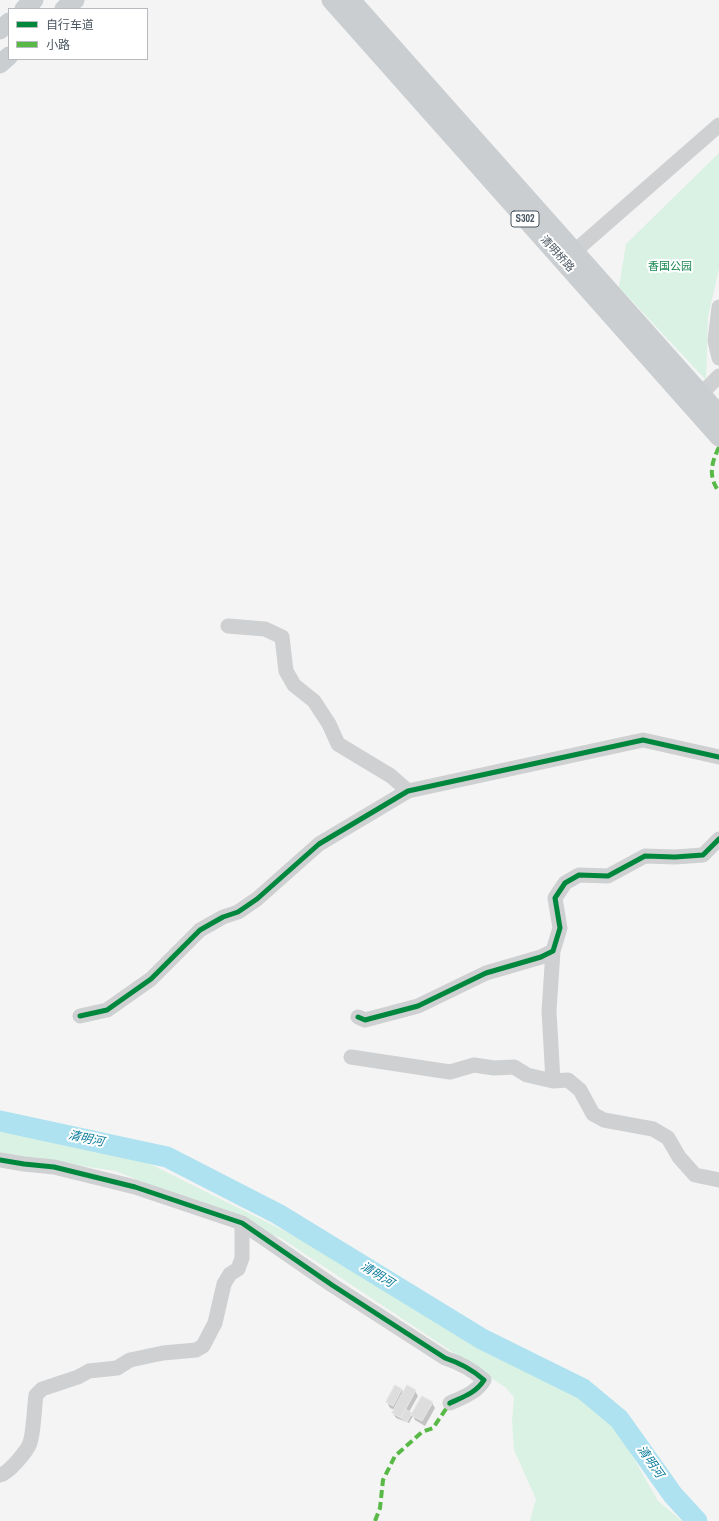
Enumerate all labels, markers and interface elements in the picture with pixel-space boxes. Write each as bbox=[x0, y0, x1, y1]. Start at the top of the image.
legend bbox=[8, 8, 148, 60]
text: 自行车道 bbox=[46, 17, 94, 33]
text: 小路 bbox=[46, 37, 70, 53]
road number: S302 bbox=[511, 211, 539, 227]
street label: 清明桥路 bbox=[537, 233, 577, 275]
park label: 香国公园 bbox=[648, 260, 692, 274]
water label: 清明河 bbox=[67, 1128, 105, 1150]
water label: 清明河 bbox=[358, 1259, 396, 1291]
water label: 清明河 bbox=[634, 1443, 666, 1481]

